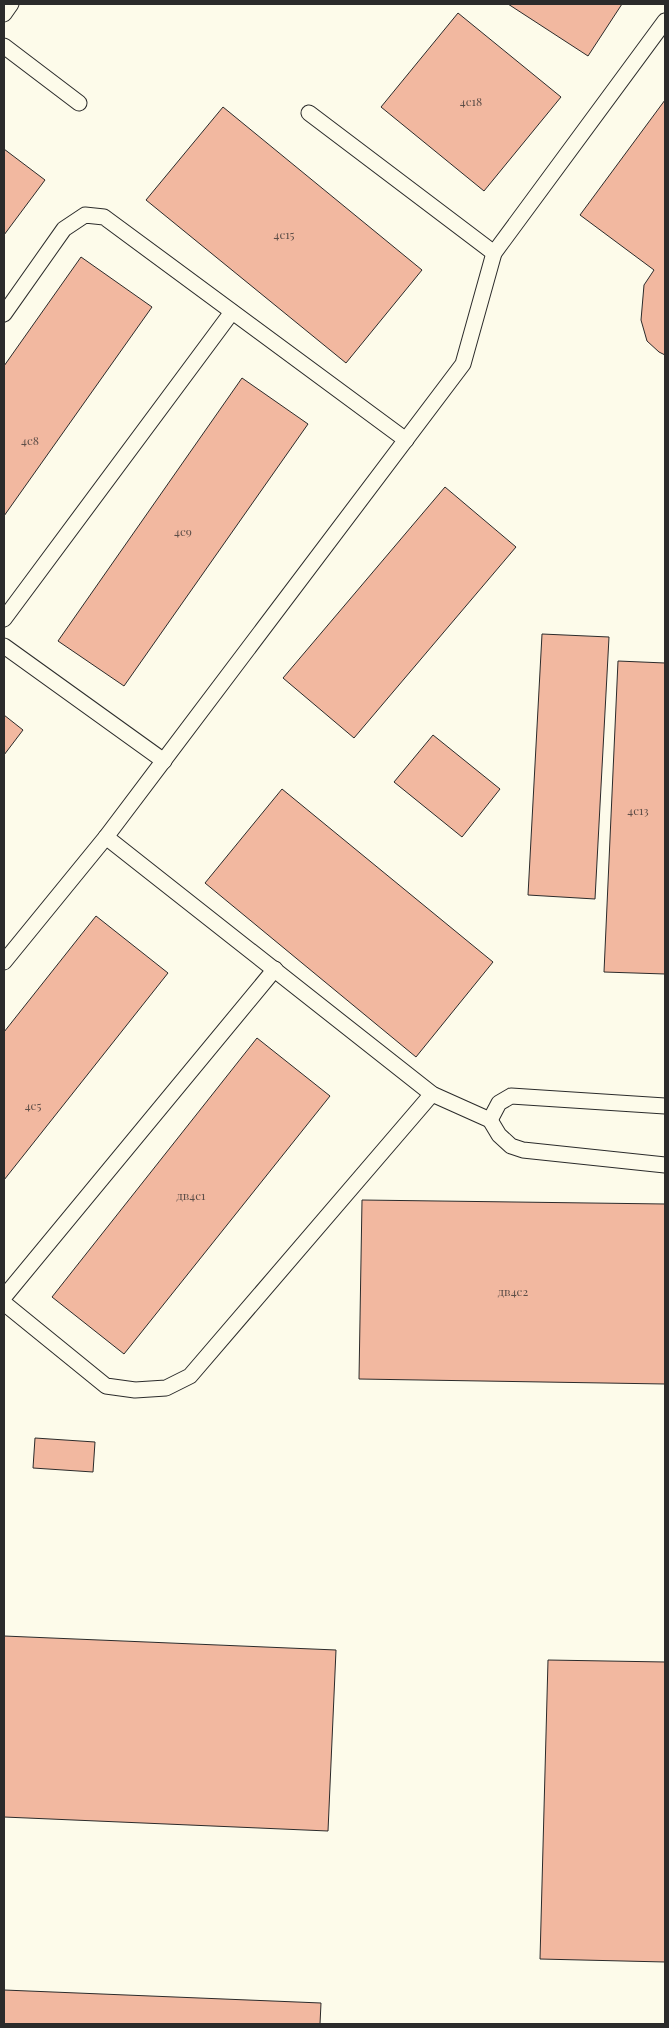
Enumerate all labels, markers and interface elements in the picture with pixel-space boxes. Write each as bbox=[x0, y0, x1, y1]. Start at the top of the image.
house number: 4с18 bbox=[460, 93, 482, 109]
house number: 4с15 bbox=[273, 226, 295, 242]
house number: 4с8 bbox=[21, 432, 39, 448]
house number: 4с9 bbox=[174, 523, 192, 539]
house number: 4с13 bbox=[627, 802, 649, 818]
house number: 4с5 bbox=[25, 1097, 41, 1113]
house number: дв4с1 bbox=[176, 1187, 206, 1203]
house number: дв4с2 bbox=[498, 1283, 528, 1299]

